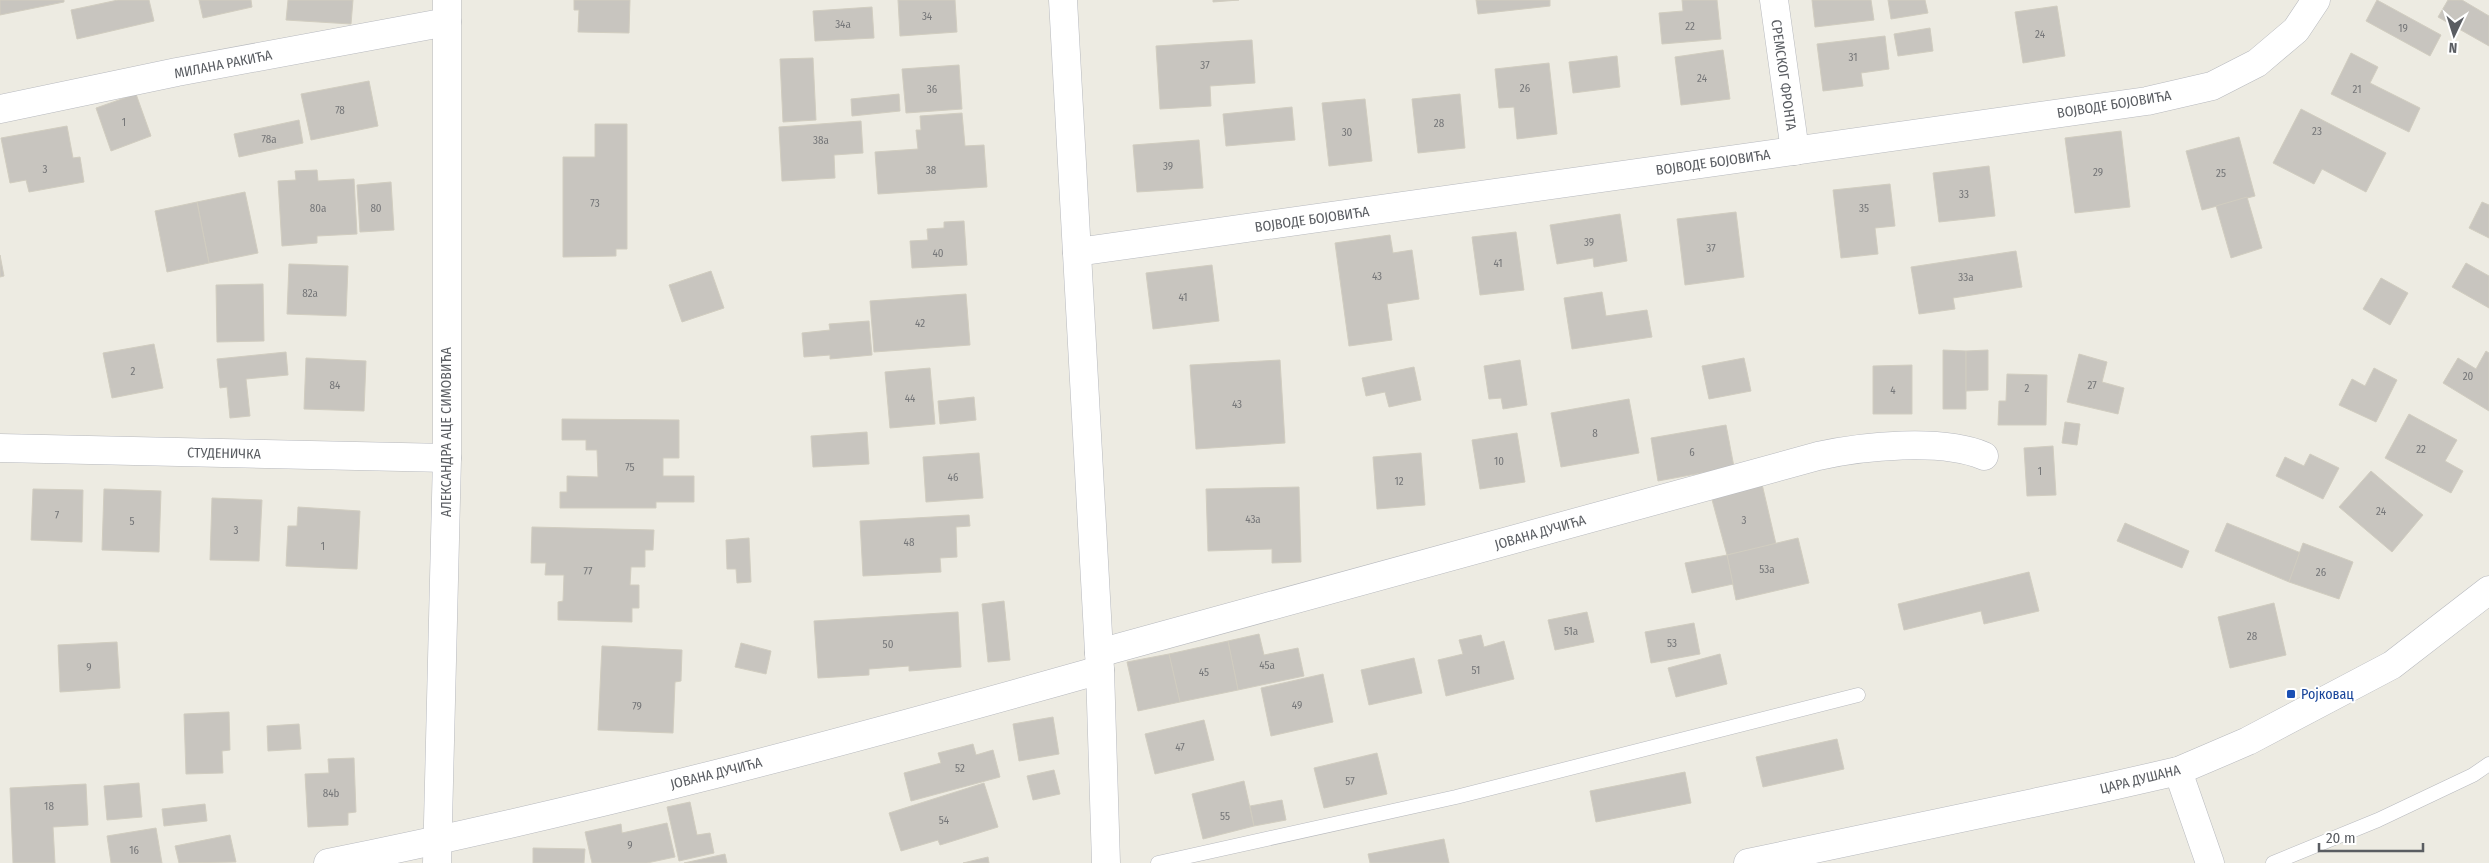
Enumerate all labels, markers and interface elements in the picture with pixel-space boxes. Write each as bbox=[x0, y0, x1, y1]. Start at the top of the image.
house number: 34 bbox=[922, 10, 933, 23]
north arrow bbox=[2429, 10, 2479, 60]
house number: 34a bbox=[835, 18, 851, 31]
street label: СРЕМСКОГ ФРОНТА bbox=[1767, 19, 1800, 132]
house number: 22 bbox=[1685, 20, 1695, 33]
house number: 19 bbox=[2398, 22, 2408, 35]
house number: 24 bbox=[2035, 28, 2046, 41]
text: N bbox=[2448, 39, 2458, 56]
street label: МИЛАНА РАКИЋА bbox=[173, 47, 274, 82]
house number: 31 bbox=[1849, 51, 1858, 64]
house number: 37 bbox=[1200, 59, 1210, 72]
house number: 24 bbox=[1697, 72, 1708, 85]
house number: 26 bbox=[1520, 82, 1531, 95]
house number: 36 bbox=[927, 83, 938, 96]
house number: 21 bbox=[2353, 83, 2361, 96]
street label: ВОЈВОДЕ БОЈОВИЋА bbox=[2056, 87, 2173, 122]
house number: 78 bbox=[335, 104, 345, 117]
house number: 1 bbox=[122, 116, 126, 129]
house number: 28 bbox=[1434, 117, 1445, 130]
house number: 23 bbox=[2312, 125, 2322, 138]
house number: 30 bbox=[1342, 126, 1353, 139]
house number: 78a bbox=[261, 133, 277, 146]
house number: 38a bbox=[813, 134, 829, 147]
street label: ВОЈВОДЕ БОЈОВИЋА bbox=[1655, 146, 1772, 179]
house number: 39 bbox=[1163, 160, 1173, 173]
house number: 3 bbox=[43, 163, 48, 176]
house number: 38 bbox=[926, 164, 937, 177]
house number: 29 bbox=[2093, 166, 2103, 179]
house number: 25 bbox=[2216, 167, 2226, 180]
house number: 33 bbox=[1959, 188, 1969, 201]
house number: 73 bbox=[590, 197, 600, 210]
house number: 80a bbox=[310, 202, 326, 215]
house number: 80 bbox=[370, 202, 382, 215]
house number: 35 bbox=[1859, 202, 1869, 215]
street label: ВОЈВОДЕ БОЈОВИЋА bbox=[1254, 203, 1371, 236]
house number: 39 bbox=[1584, 236, 1594, 249]
house number: 37 bbox=[1706, 242, 1716, 255]
house number: 40 bbox=[932, 247, 944, 260]
house number: 41 bbox=[1493, 257, 1503, 270]
house number: 43 bbox=[1372, 270, 1382, 283]
house number: 33a bbox=[1958, 271, 1974, 284]
house number: 82a bbox=[302, 287, 318, 300]
house number: 41 bbox=[1178, 291, 1188, 304]
house number: 42 bbox=[915, 317, 925, 330]
street label: АЛЕКСАНДРА АЦЕ СИМОВИЋА bbox=[438, 346, 455, 517]
house number: 2 bbox=[131, 365, 136, 378]
house number: 20 bbox=[2463, 370, 2474, 383]
house number: 84 bbox=[330, 379, 341, 392]
house number: 27 bbox=[2087, 379, 2097, 392]
house number: 2 bbox=[2025, 382, 2030, 395]
house number: 4 bbox=[1890, 384, 1896, 397]
house number: 44 bbox=[905, 392, 916, 405]
house number: 43 bbox=[1232, 398, 1242, 411]
house number: 8 bbox=[1592, 427, 1598, 440]
house number: 22 bbox=[2416, 443, 2426, 456]
street label: СТУДЕНИЧКА bbox=[187, 444, 262, 463]
house number: 6 bbox=[1689, 446, 1695, 459]
house number: 10 bbox=[1494, 455, 1504, 468]
house number: 75 bbox=[625, 461, 635, 474]
house number: 1 bbox=[2038, 465, 2042, 478]
house number: 46 bbox=[948, 471, 959, 484]
house number: 12 bbox=[1394, 475, 1404, 488]
house number: 24 bbox=[2376, 505, 2387, 518]
house number: 7 bbox=[55, 509, 60, 522]
street label: ЈОВАНА ДУЧИЋА bbox=[1493, 511, 1588, 554]
house number: 43a bbox=[1245, 513, 1261, 526]
house number: 3 bbox=[1742, 514, 1747, 527]
house number: 5 bbox=[129, 515, 135, 528]
house number: 3 bbox=[234, 524, 239, 537]
house number: 48 bbox=[904, 536, 915, 549]
house number: 1 bbox=[321, 540, 325, 553]
house number: 53a bbox=[1759, 563, 1775, 576]
house number: 77 bbox=[584, 565, 593, 578]
house number: 26 bbox=[2316, 566, 2327, 579]
house number: 51a bbox=[1564, 625, 1578, 638]
house number: 28 bbox=[2247, 630, 2258, 643]
house number: 53 bbox=[1667, 637, 1677, 650]
house number: 50 bbox=[883, 638, 894, 651]
house number: 45a bbox=[1259, 659, 1275, 672]
house number: 9 bbox=[86, 661, 92, 674]
house number: 51 bbox=[1472, 664, 1480, 677]
house number: 45 bbox=[1199, 666, 1209, 679]
place label: Ројковац bbox=[2301, 686, 2354, 703]
marker: Ројковац bbox=[2285, 688, 2297, 700]
house number: 49 bbox=[1292, 699, 1302, 712]
house number: 79 bbox=[632, 700, 642, 713]
house number: 47 bbox=[1175, 741, 1185, 754]
street label: ЈОВАНА ДУЧИЋА bbox=[668, 754, 764, 793]
street label: ЦАРА ДУШАНА bbox=[2098, 761, 2183, 798]
house number: 52 bbox=[955, 762, 965, 775]
house number: 57 bbox=[1345, 775, 1355, 788]
house number: 84b bbox=[323, 787, 339, 800]
house number: 18 bbox=[44, 800, 54, 813]
house number: 55 bbox=[1220, 810, 1230, 823]
house number: 54 bbox=[939, 814, 950, 827]
scale bar bbox=[2319, 820, 2423, 852]
text: 20 m bbox=[2326, 829, 2356, 847]
house number: 9 bbox=[627, 839, 633, 852]
house number: 16 bbox=[129, 844, 139, 857]

